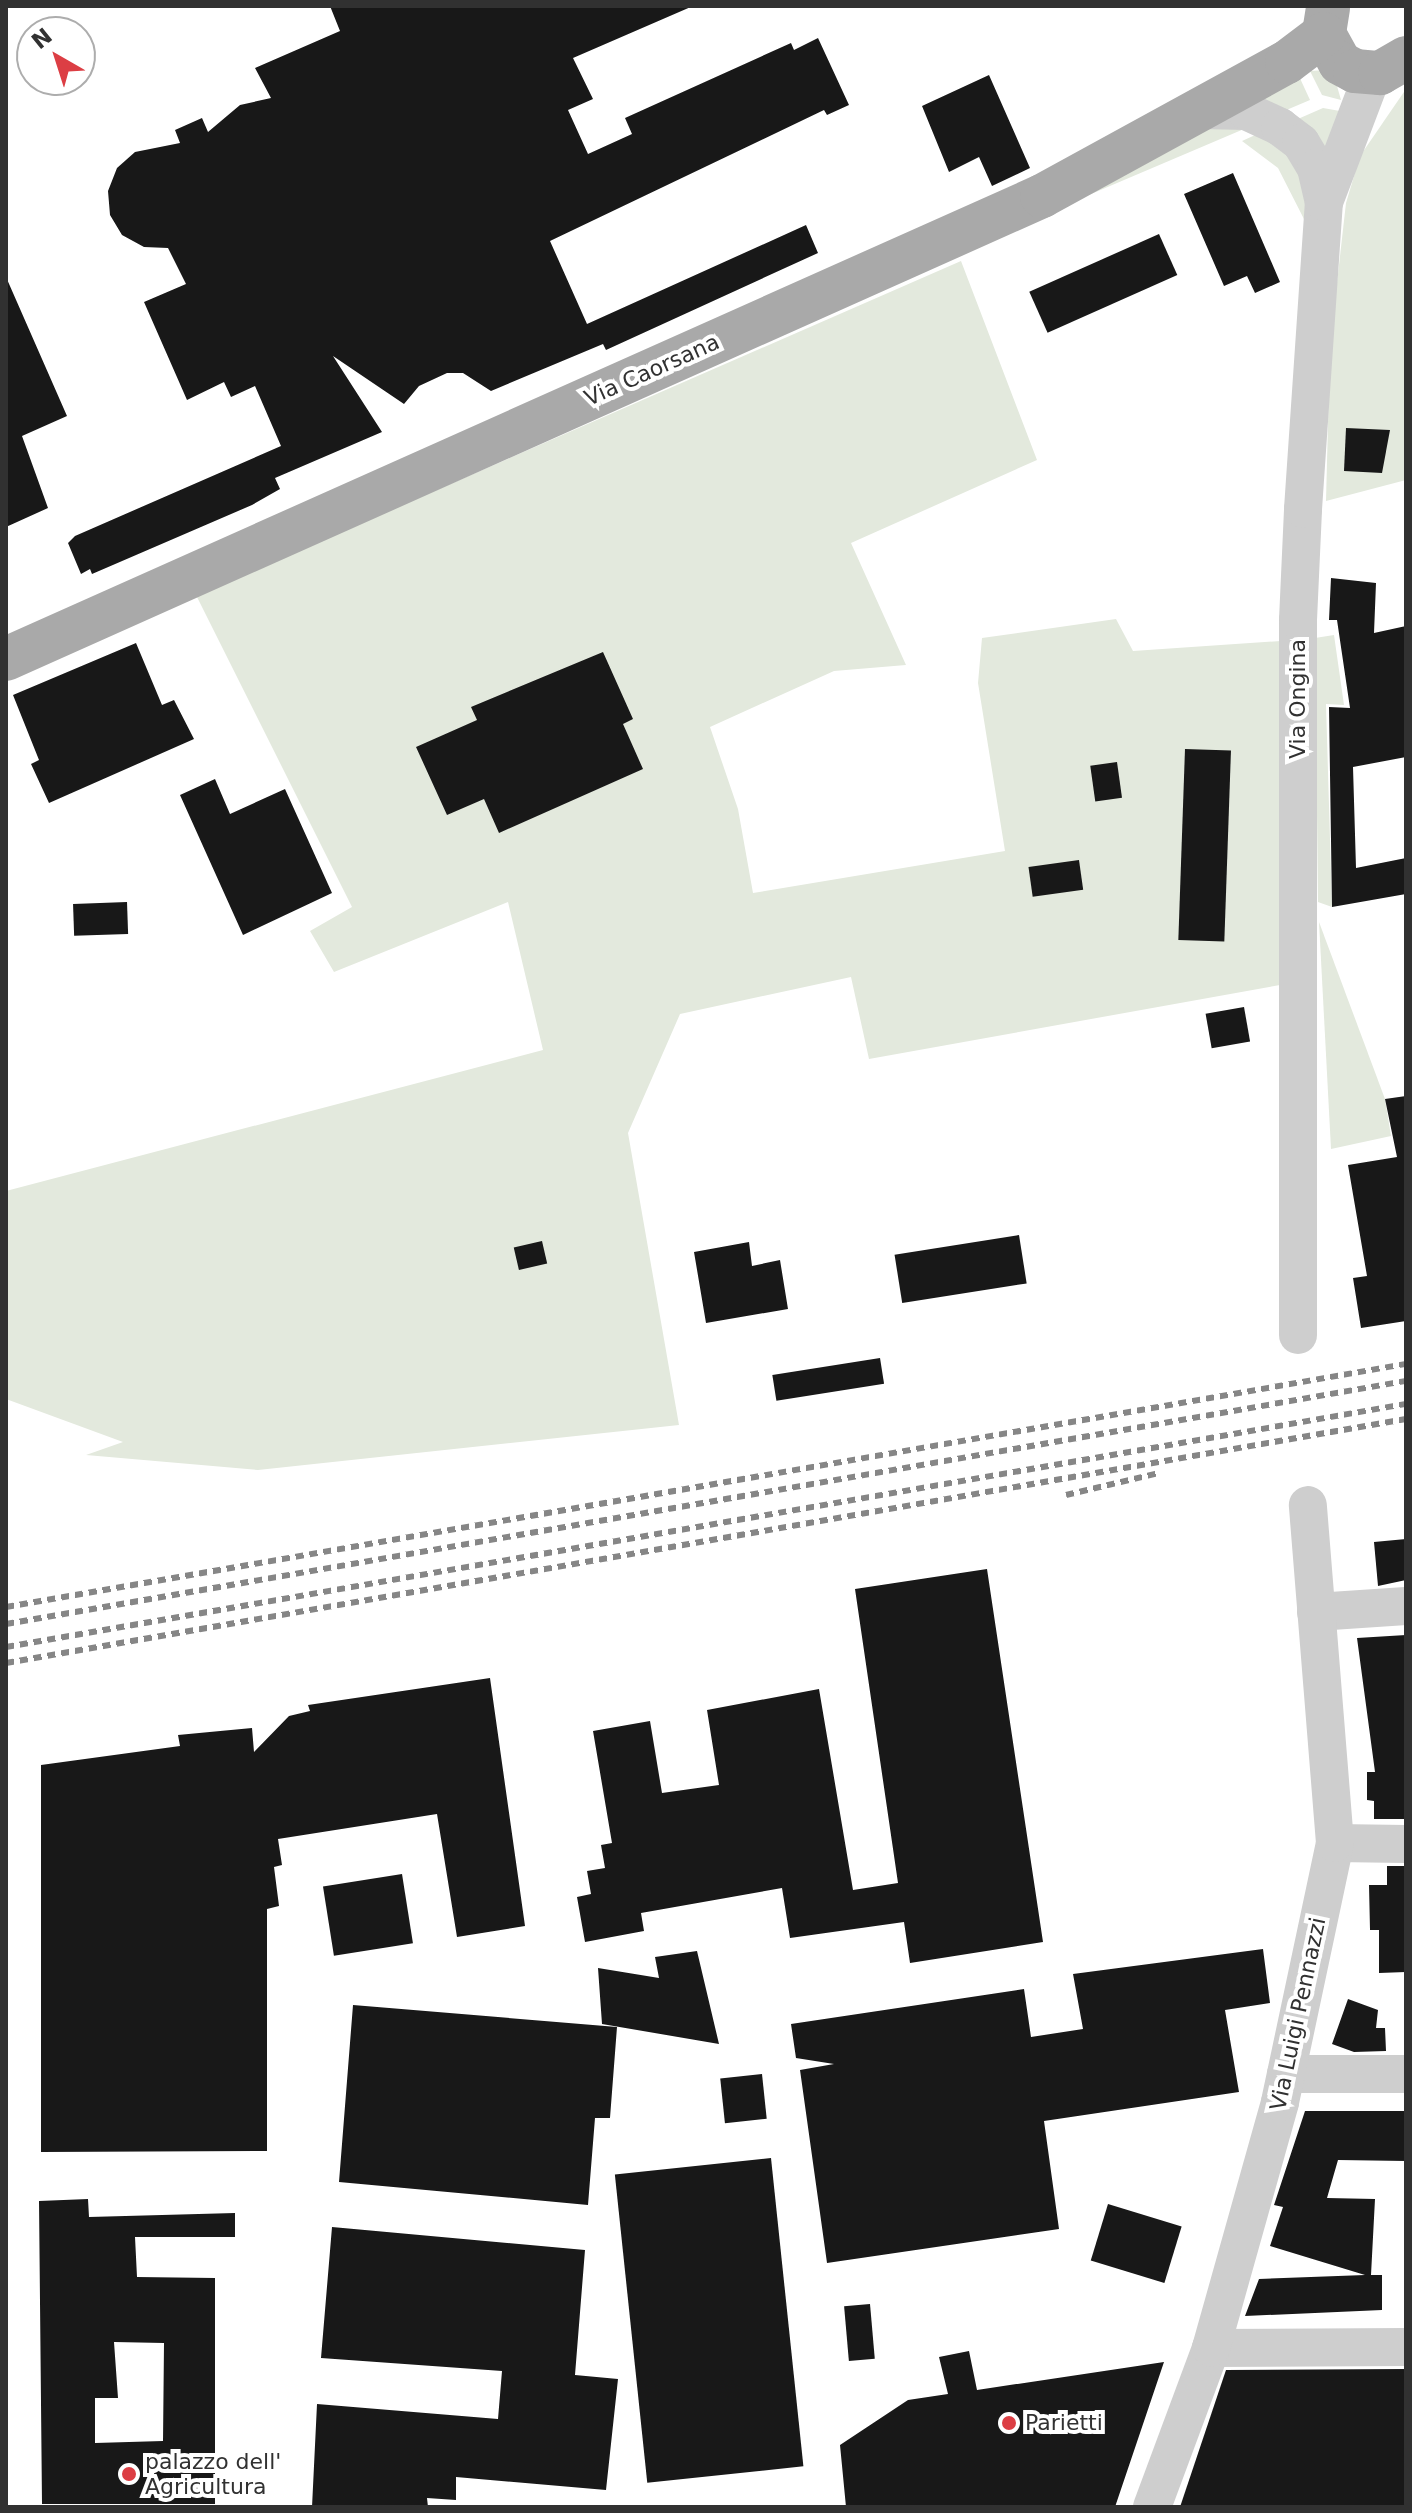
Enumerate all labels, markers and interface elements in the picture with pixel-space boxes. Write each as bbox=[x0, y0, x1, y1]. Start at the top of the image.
north arrow bbox=[16, 16, 96, 96]
text: N bbox=[27, 23, 57, 54]
street label: Via Caorsana bbox=[580, 328, 724, 412]
street label: Via Ongina bbox=[1285, 639, 1311, 759]
street label: Via Luigi Pennazzi bbox=[1265, 1915, 1331, 2113]
place label: Parietti bbox=[1025, 2410, 1103, 2436]
marker: Parietti bbox=[1000, 2414, 1018, 2432]
place label: palazzo dell' Agricultura bbox=[145, 2448, 281, 2500]
marker: palazzo dell' Agricultura bbox=[120, 2465, 138, 2483]

